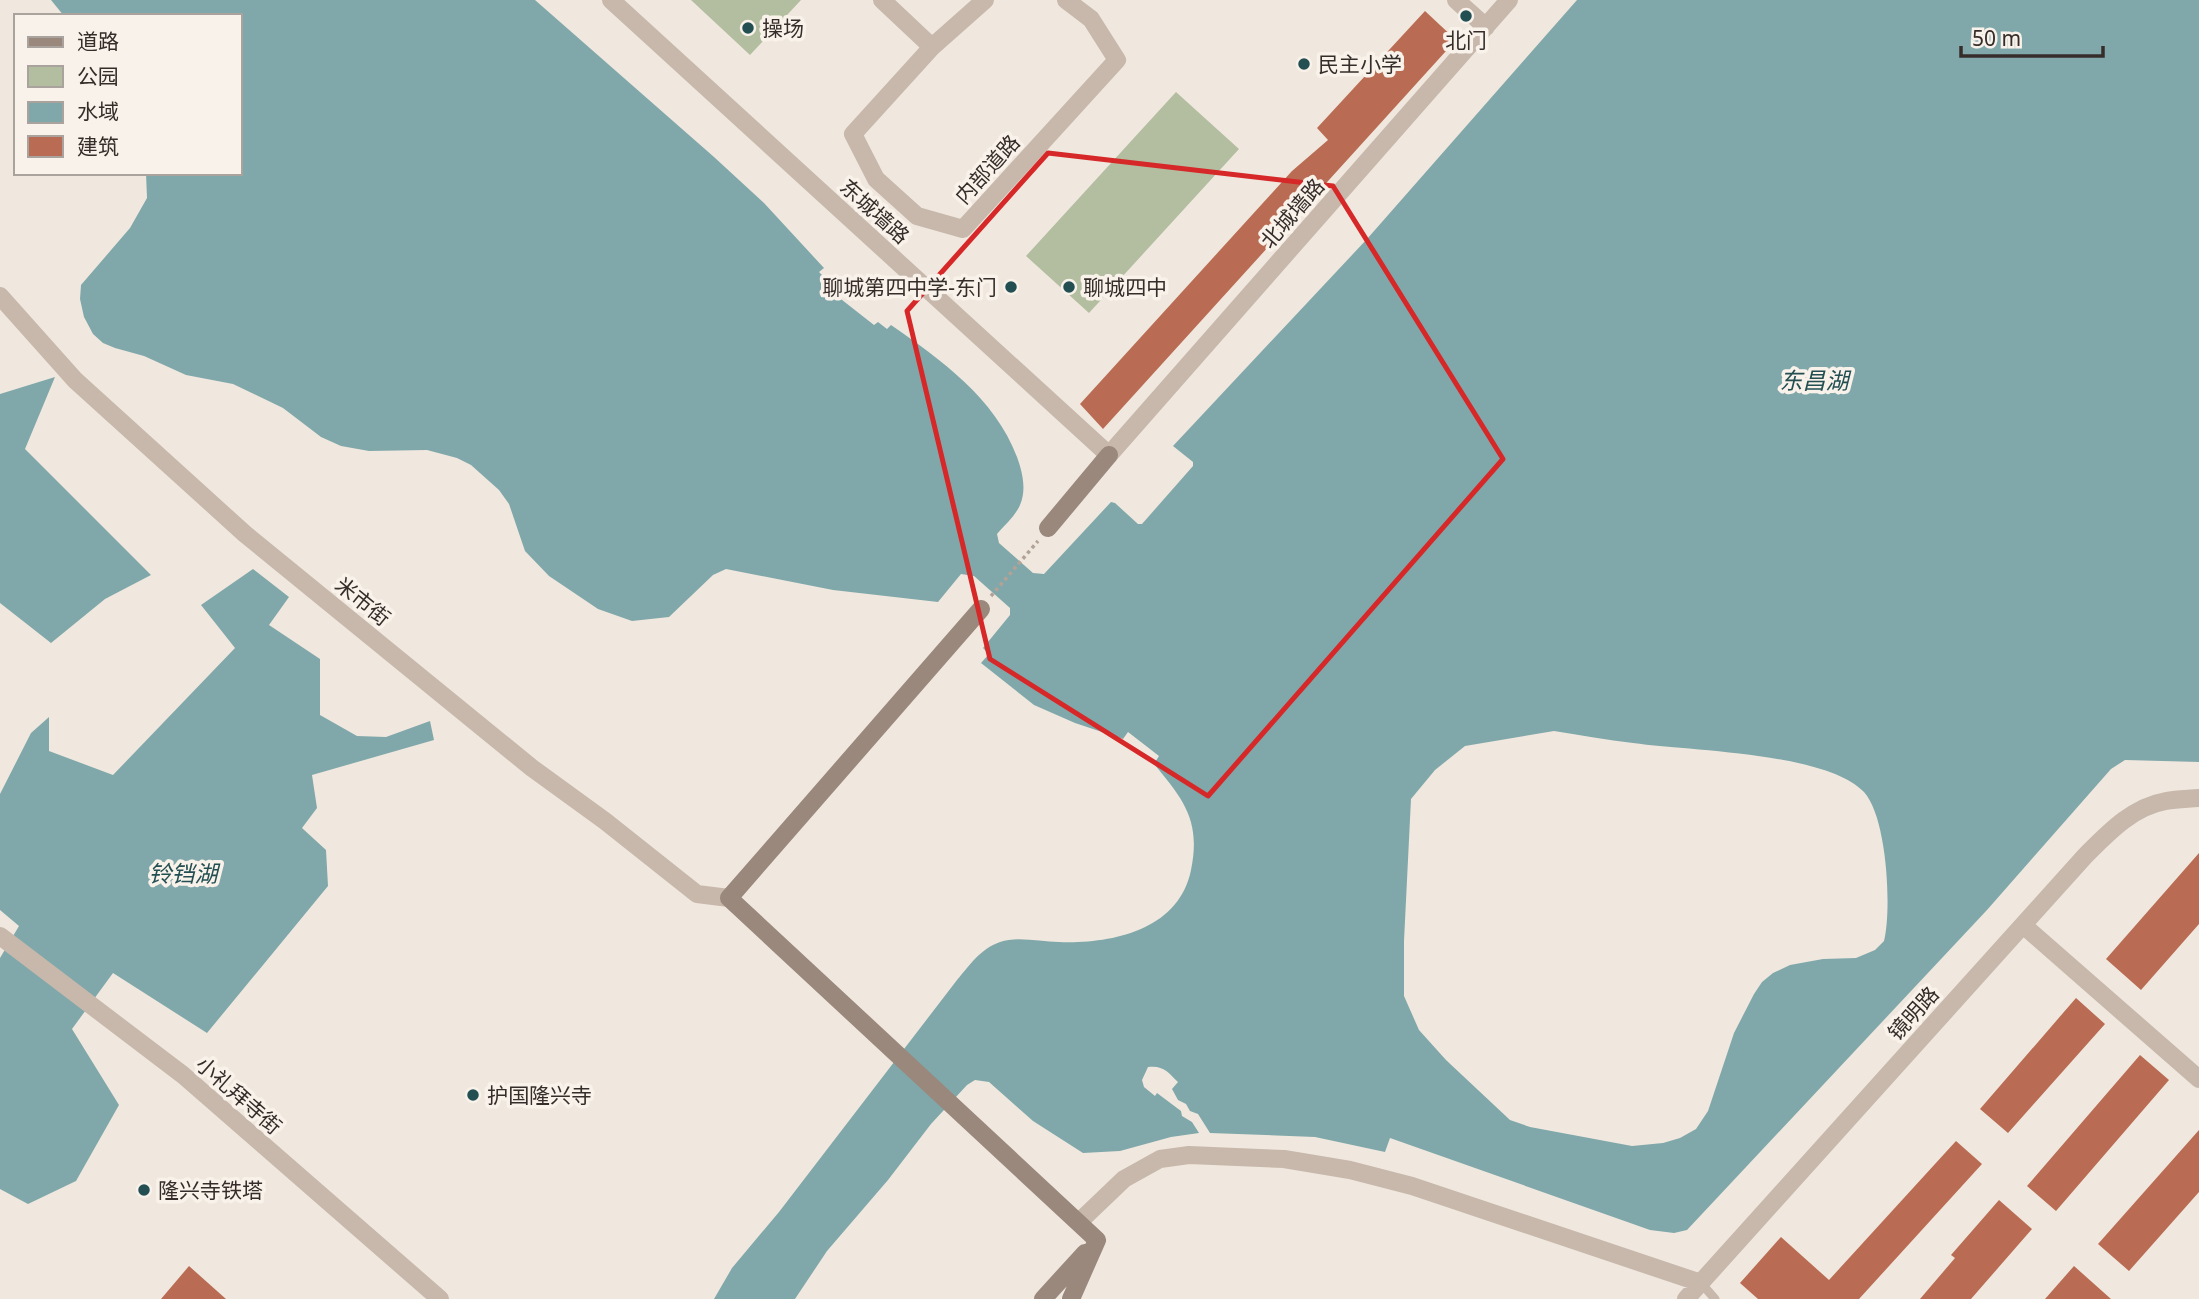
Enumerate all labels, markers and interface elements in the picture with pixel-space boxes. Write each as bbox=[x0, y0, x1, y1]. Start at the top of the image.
marker: 北门 bbox=[1458, 8, 1474, 24]
legend bbox=[14, 14, 242, 175]
place label: 操场 bbox=[762, 14, 804, 42]
scale bar bbox=[1961, 14, 2103, 58]
marker: 操场 bbox=[740, 20, 756, 36]
text: 50 m bbox=[1972, 24, 2021, 52]
place label: 北门 bbox=[1445, 26, 1487, 54]
text: 道路 bbox=[77, 27, 119, 55]
place label: 民主小学 bbox=[1318, 50, 1402, 78]
marker: 民主小学 bbox=[1296, 56, 1312, 72]
text: 公园 bbox=[77, 62, 119, 90]
text: 水域 bbox=[77, 97, 119, 125]
street label: 内部道路 bbox=[948, 128, 1026, 210]
text: 建筑 bbox=[77, 132, 119, 160]
street label: 东城墙路 bbox=[834, 172, 916, 250]
street label: 北城墙路 bbox=[1254, 172, 1330, 254]
place label: 聊城第四中学-东门 bbox=[822, 273, 997, 301]
place label: 聊城四中 bbox=[1083, 273, 1167, 301]
marker: 聊城第四中学-东门 bbox=[1003, 279, 1019, 295]
marker: 聊城四中 bbox=[1061, 279, 1077, 295]
water label: 东昌湖 bbox=[1780, 364, 1852, 396]
street label: 米市街 bbox=[330, 570, 396, 632]
water label: 铃铛湖 bbox=[149, 857, 221, 889]
street label: 镜明路 bbox=[1882, 980, 1944, 1046]
street label: 小礼拜寺街 bbox=[190, 1050, 288, 1140]
place label: 护国隆兴寺 bbox=[487, 1081, 592, 1109]
marker: 护国隆兴寺 bbox=[465, 1087, 481, 1103]
place label: 隆兴寺铁塔 bbox=[158, 1176, 263, 1204]
marker: 隆兴寺铁塔 bbox=[136, 1182, 152, 1198]

